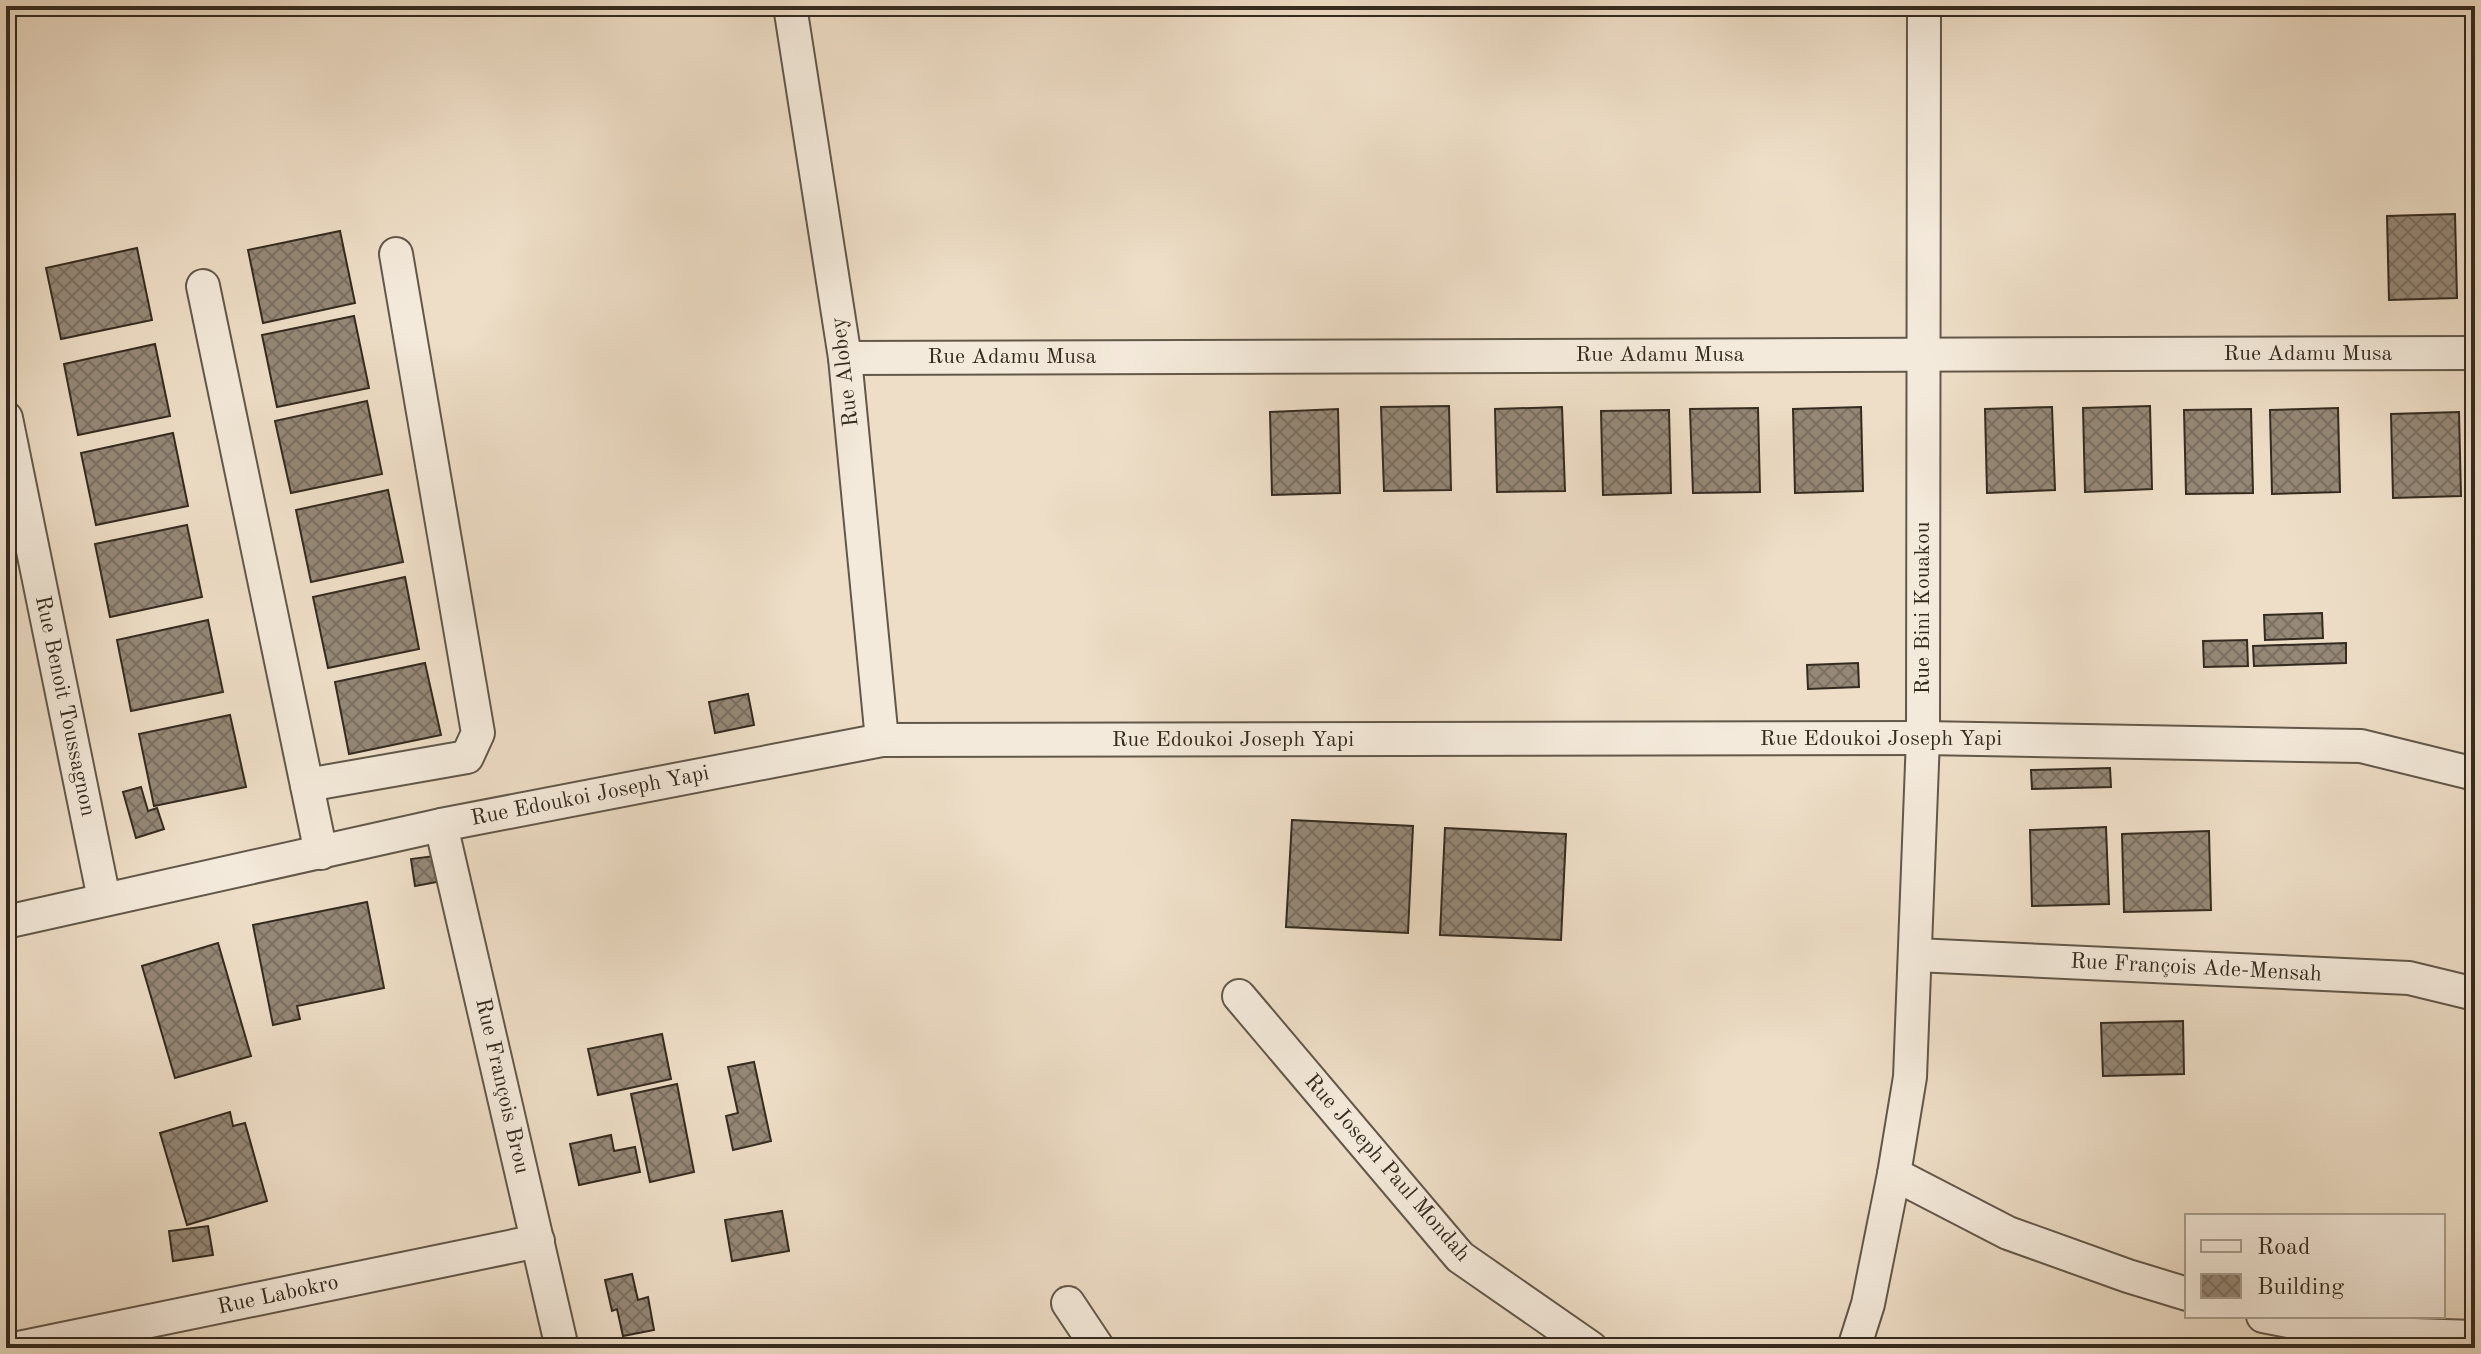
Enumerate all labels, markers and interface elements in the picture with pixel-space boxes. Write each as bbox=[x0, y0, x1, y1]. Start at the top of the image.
street label: Rue Alobey bbox=[827, 315, 863, 428]
street label: Rue Adamu Musa bbox=[2224, 343, 2393, 365]
street label: Rue Adamu Musa bbox=[1576, 344, 1745, 366]
street label: Rue Adamu Musa bbox=[928, 346, 1097, 368]
street label: Rue Bini Kouakou bbox=[1912, 521, 1934, 695]
street label: Rue Benoit Toussagnon bbox=[31, 594, 99, 818]
street label: Rue Edoukoi Joseph Yapi bbox=[1760, 728, 2002, 750]
street label: Rue Edoukoi Joseph Yapi bbox=[1112, 729, 1354, 751]
street label: Rue Edoukoi Joseph Yapi bbox=[469, 762, 711, 830]
street label: Rue François Ade-Mensah bbox=[2070, 950, 2322, 986]
street label: Rue François Brou bbox=[471, 996, 533, 1176]
street label: Rue Joseph Paul Mondah bbox=[1300, 1070, 1474, 1266]
legend bbox=[2185, 1214, 2445, 1318]
text: Road bbox=[2257, 1236, 2310, 1260]
street label: Rue Labokro bbox=[216, 1271, 340, 1319]
text: Building bbox=[2257, 1276, 2344, 1300]

